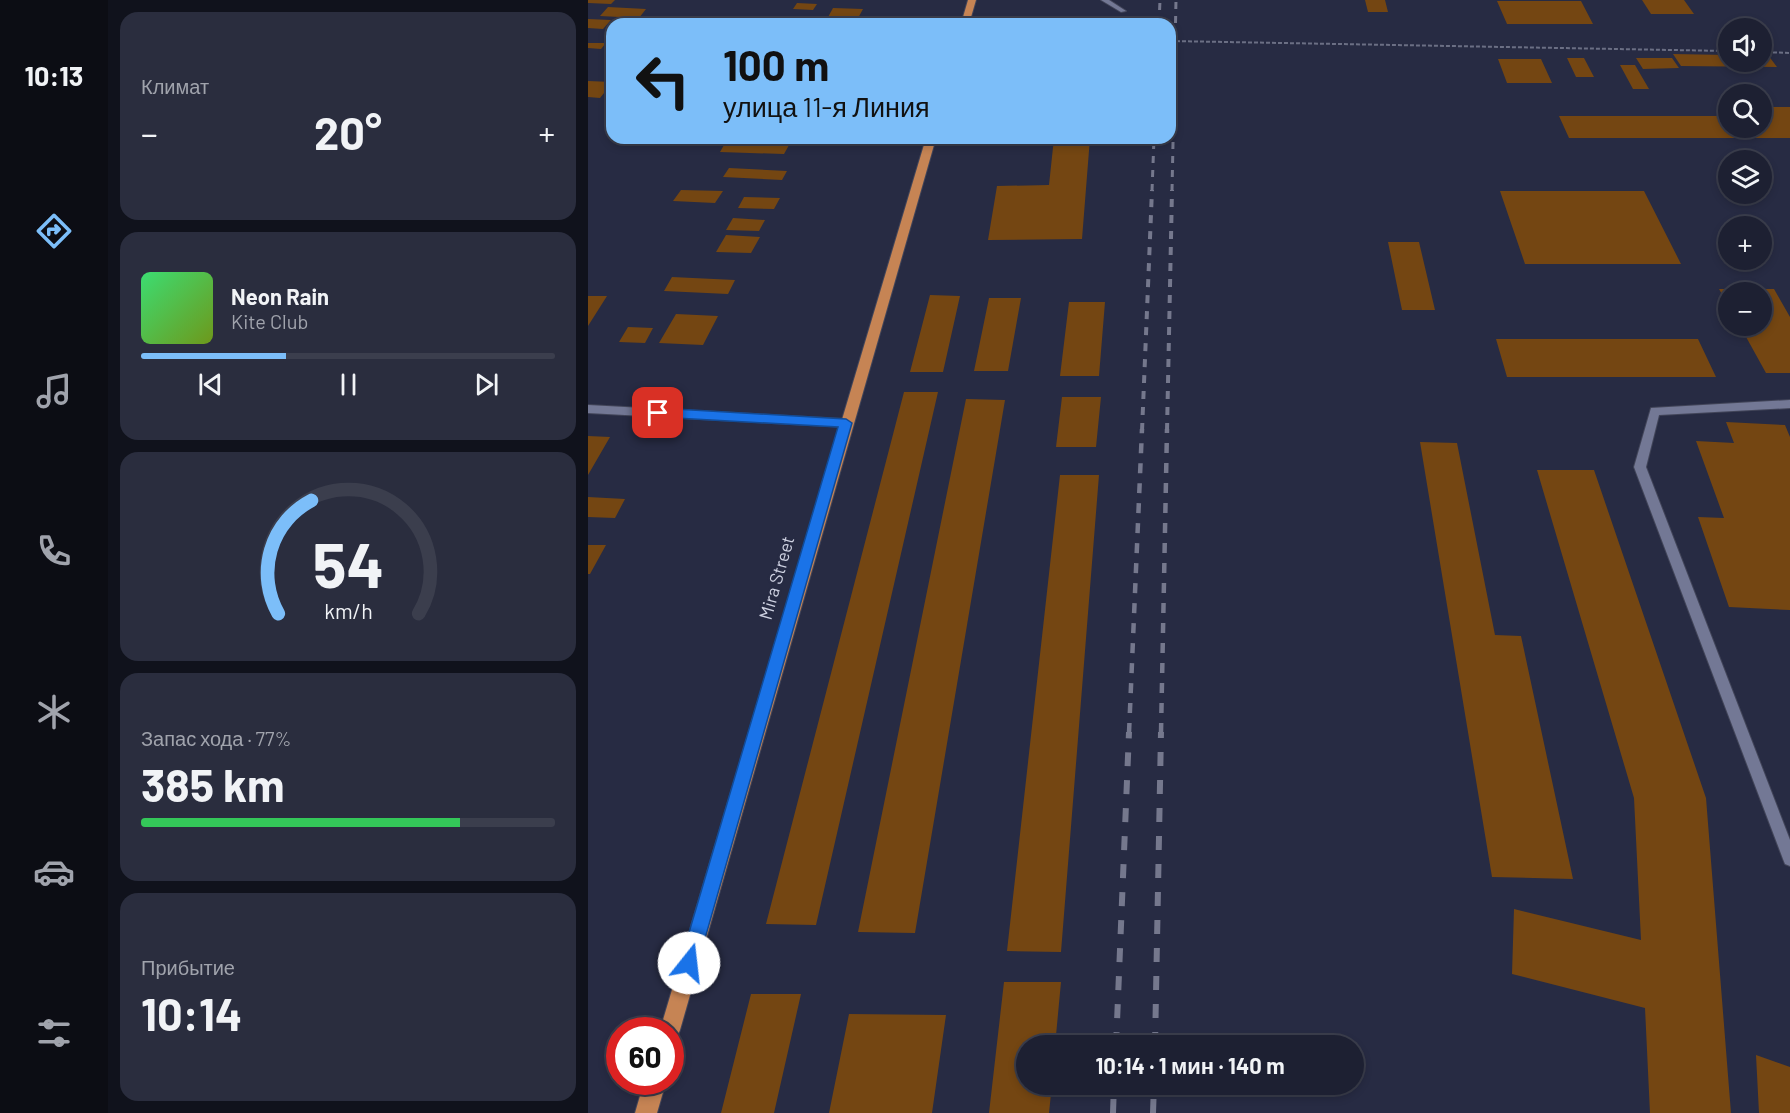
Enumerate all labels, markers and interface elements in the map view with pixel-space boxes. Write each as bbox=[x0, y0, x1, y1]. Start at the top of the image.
map controls bbox=[1718, 18, 1772, 336]
button: sound bbox=[1718, 18, 1772, 72]
text: 100 m bbox=[723, 39, 829, 89]
icon: left bbox=[624, 42, 702, 120]
text: 10:13 bbox=[25, 59, 83, 91]
text: Климат bbox=[141, 74, 209, 98]
button: search bbox=[1718, 84, 1772, 138]
text: улица 11-я Линия bbox=[723, 90, 930, 122]
text: 20° bbox=[314, 105, 382, 159]
text: − bbox=[141, 113, 158, 153]
text: + bbox=[539, 113, 555, 153]
button: layers bbox=[1718, 150, 1772, 204]
icon: directions bbox=[33, 210, 75, 252]
button: + bbox=[1718, 216, 1772, 270]
button: − bbox=[1718, 282, 1772, 336]
text: Neon Rain bbox=[231, 283, 329, 309]
text: Kite Club bbox=[231, 309, 308, 333]
icon: previous bbox=[194, 368, 227, 401]
icon: pause bbox=[332, 368, 365, 401]
icon: next bbox=[470, 368, 503, 401]
icon: music bbox=[33, 370, 75, 412]
pin bbox=[632, 387, 683, 438]
icon: arrive bbox=[641, 396, 674, 429]
text: 54 bbox=[312, 526, 384, 600]
icon: phone bbox=[33, 530, 75, 572]
street label: Mira Street bbox=[754, 533, 798, 622]
text: km/h bbox=[324, 598, 372, 623]
icon: climate bbox=[33, 691, 75, 733]
text: Запас хода · 77% bbox=[141, 726, 292, 750]
text: 385 km bbox=[141, 757, 284, 811]
icon: car bbox=[33, 851, 75, 893]
position arrow bbox=[657, 931, 721, 995]
text: Прибытие bbox=[141, 955, 235, 979]
text: 10:14 bbox=[141, 986, 242, 1040]
icon: filters bbox=[33, 1012, 75, 1054]
speed limit sign: 60 bbox=[606, 1017, 684, 1095]
text: 10:14 · 1 мин · 140 m bbox=[1095, 1052, 1285, 1078]

